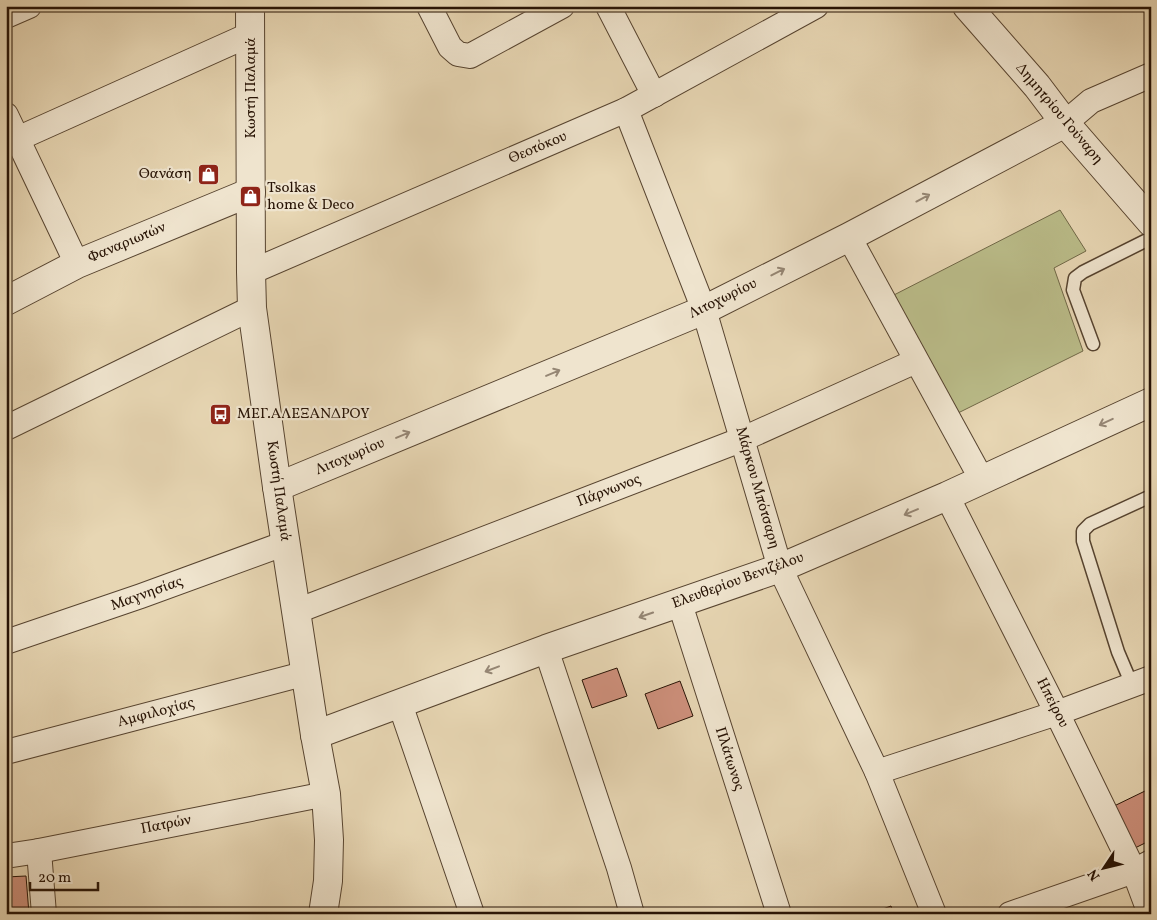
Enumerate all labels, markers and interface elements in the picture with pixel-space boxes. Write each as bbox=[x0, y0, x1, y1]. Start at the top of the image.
street label: Κωστή Παλαμά bbox=[241, 37, 262, 139]
street label: Δημητρίου Γούναρη bbox=[1010, 59, 1108, 169]
street label: Θεοτόκου bbox=[506, 126, 570, 170]
shop icon: Θανάση bbox=[196, 162, 220, 186]
place label: Θανάση bbox=[139, 164, 192, 185]
place label: Tsolkas home & Deco bbox=[267, 178, 354, 216]
shop icon: Tsolkas home & Deco bbox=[239, 185, 263, 209]
one-way arrow bbox=[915, 193, 930, 202]
street label: Φαναριωτών bbox=[85, 217, 169, 269]
one-way arrow bbox=[771, 267, 786, 277]
street label: Λιτοχωρίου bbox=[685, 273, 761, 325]
one-way arrow bbox=[545, 367, 560, 377]
bus stop icon: ΜΕΓ.ΑΛΕΞΑΝΔΡΟΥ bbox=[209, 402, 233, 426]
place label: ΜΕΓ.ΑΛΕΞΑΝΔΡΟΥ bbox=[237, 404, 370, 425]
one-way arrow bbox=[1099, 417, 1114, 427]
street label: Μάρκου Μπότσαρη bbox=[729, 424, 785, 552]
one-way arrow bbox=[395, 430, 410, 440]
street label: Λιτοχωρίου bbox=[312, 433, 388, 481]
street label: Κωστή Παλαμά bbox=[261, 439, 295, 543]
street label: Πάρνωνος bbox=[574, 469, 644, 513]
one-way arrow bbox=[904, 507, 919, 517]
street label: Ελευθερίου Βενιζέλου bbox=[669, 547, 807, 615]
street label: Μαγνησίας bbox=[108, 571, 186, 617]
one-way arrow bbox=[638, 611, 654, 620]
one-way arrow bbox=[485, 665, 501, 674]
street label: Ηπείρου bbox=[1030, 674, 1074, 732]
street label: Αμφιλοχίας bbox=[115, 693, 197, 733]
street label: Πλάτωνος bbox=[709, 724, 749, 794]
street label: Πατρών bbox=[139, 810, 193, 840]
north arrow bbox=[1080, 842, 1130, 892]
scale bar bbox=[30, 860, 98, 892]
text: N bbox=[1084, 865, 1105, 884]
text: 20 m bbox=[38, 868, 71, 889]

